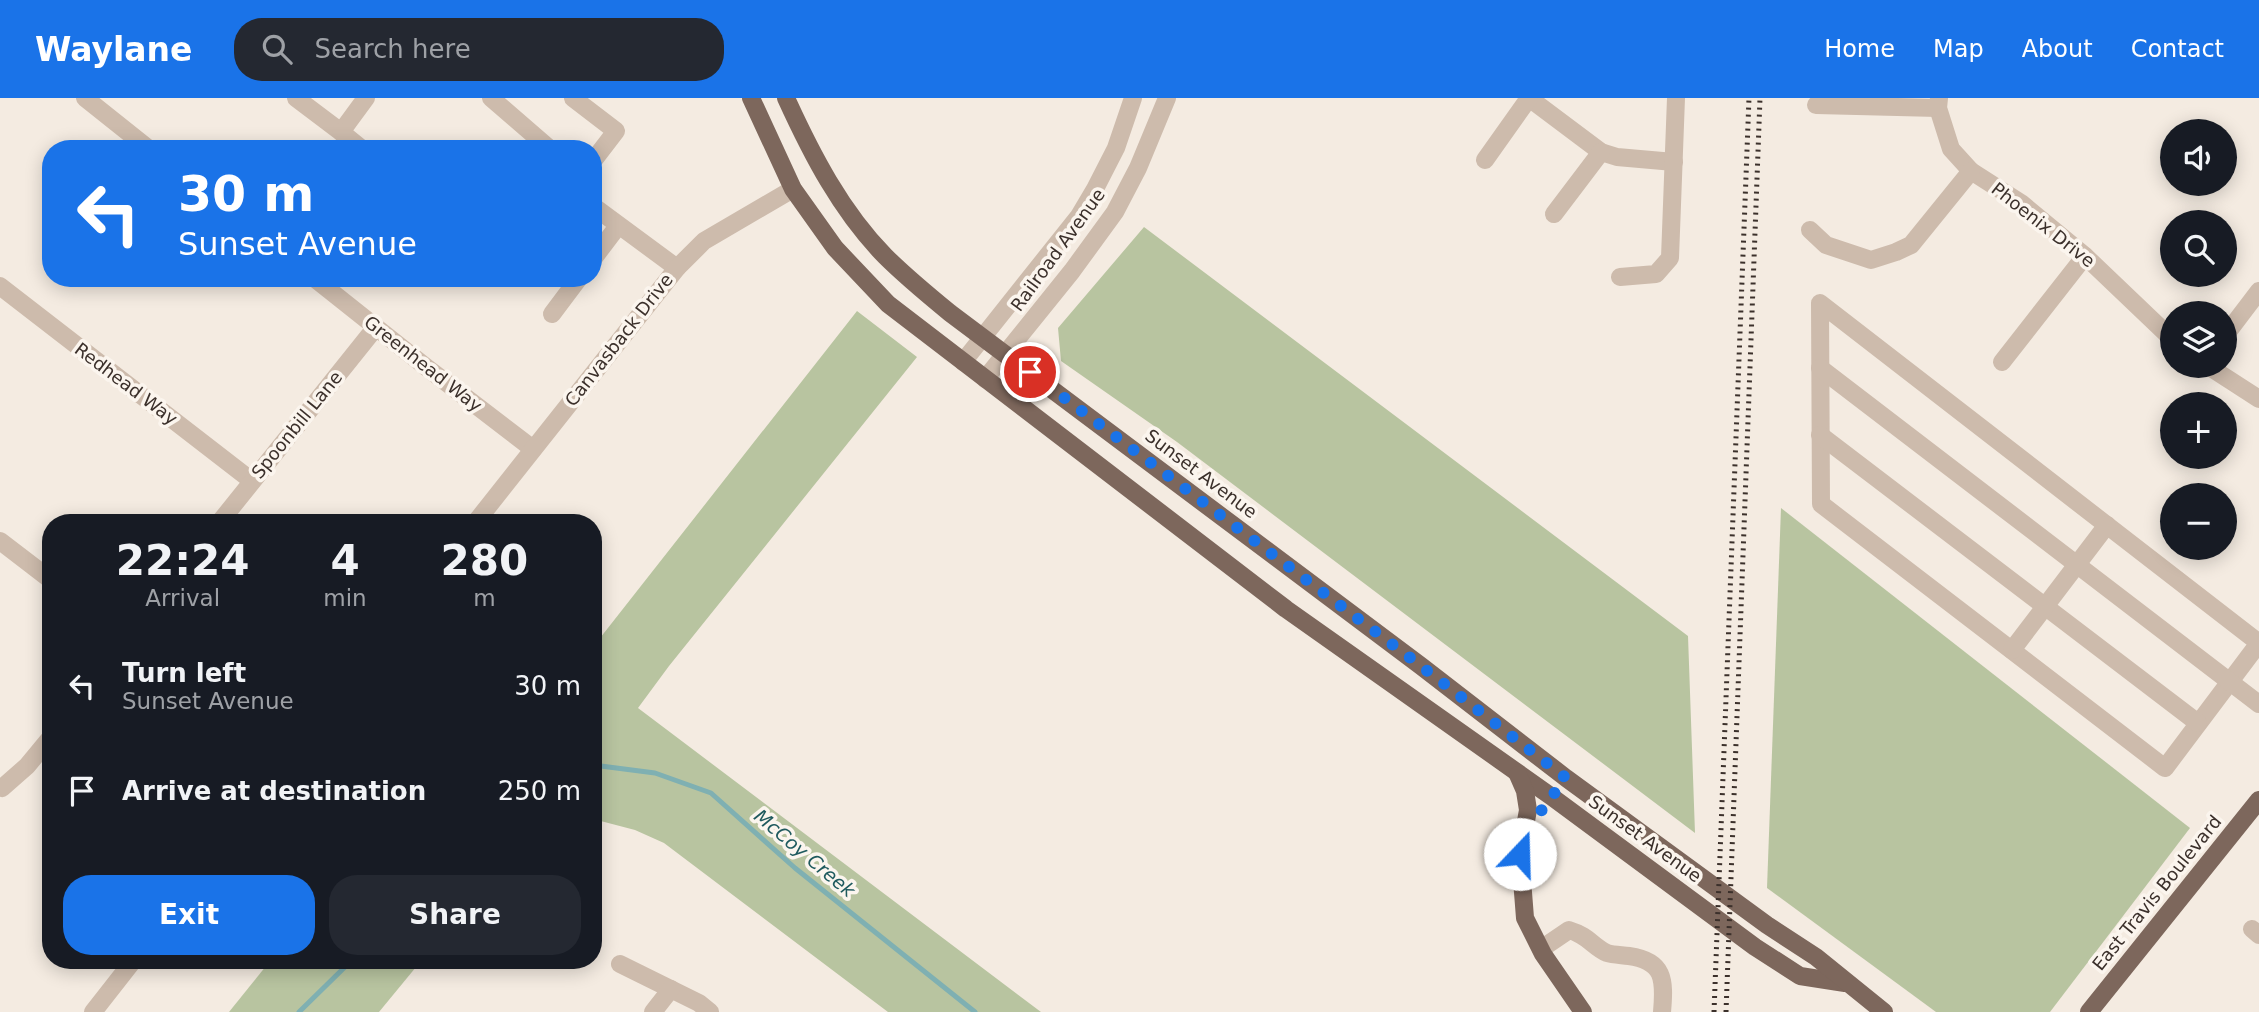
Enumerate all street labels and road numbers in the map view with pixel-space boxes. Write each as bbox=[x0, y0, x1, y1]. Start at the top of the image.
street label: Phoenix Drive bbox=[1988, 178, 2099, 271]
street label: Railroad Avenue bbox=[1006, 184, 1109, 315]
street label: Canvasback Drive bbox=[560, 269, 677, 410]
street label: Greenhead Way bbox=[360, 311, 487, 416]
street label: Redhead Way bbox=[71, 338, 182, 429]
street label: Spoonbill Lane bbox=[247, 367, 346, 483]
street label: Sunset Avenue bbox=[1141, 425, 1261, 522]
street label: Sunset Avenue bbox=[1585, 791, 1706, 887]
street label: East Travis Boulevard bbox=[2088, 811, 2226, 974]

